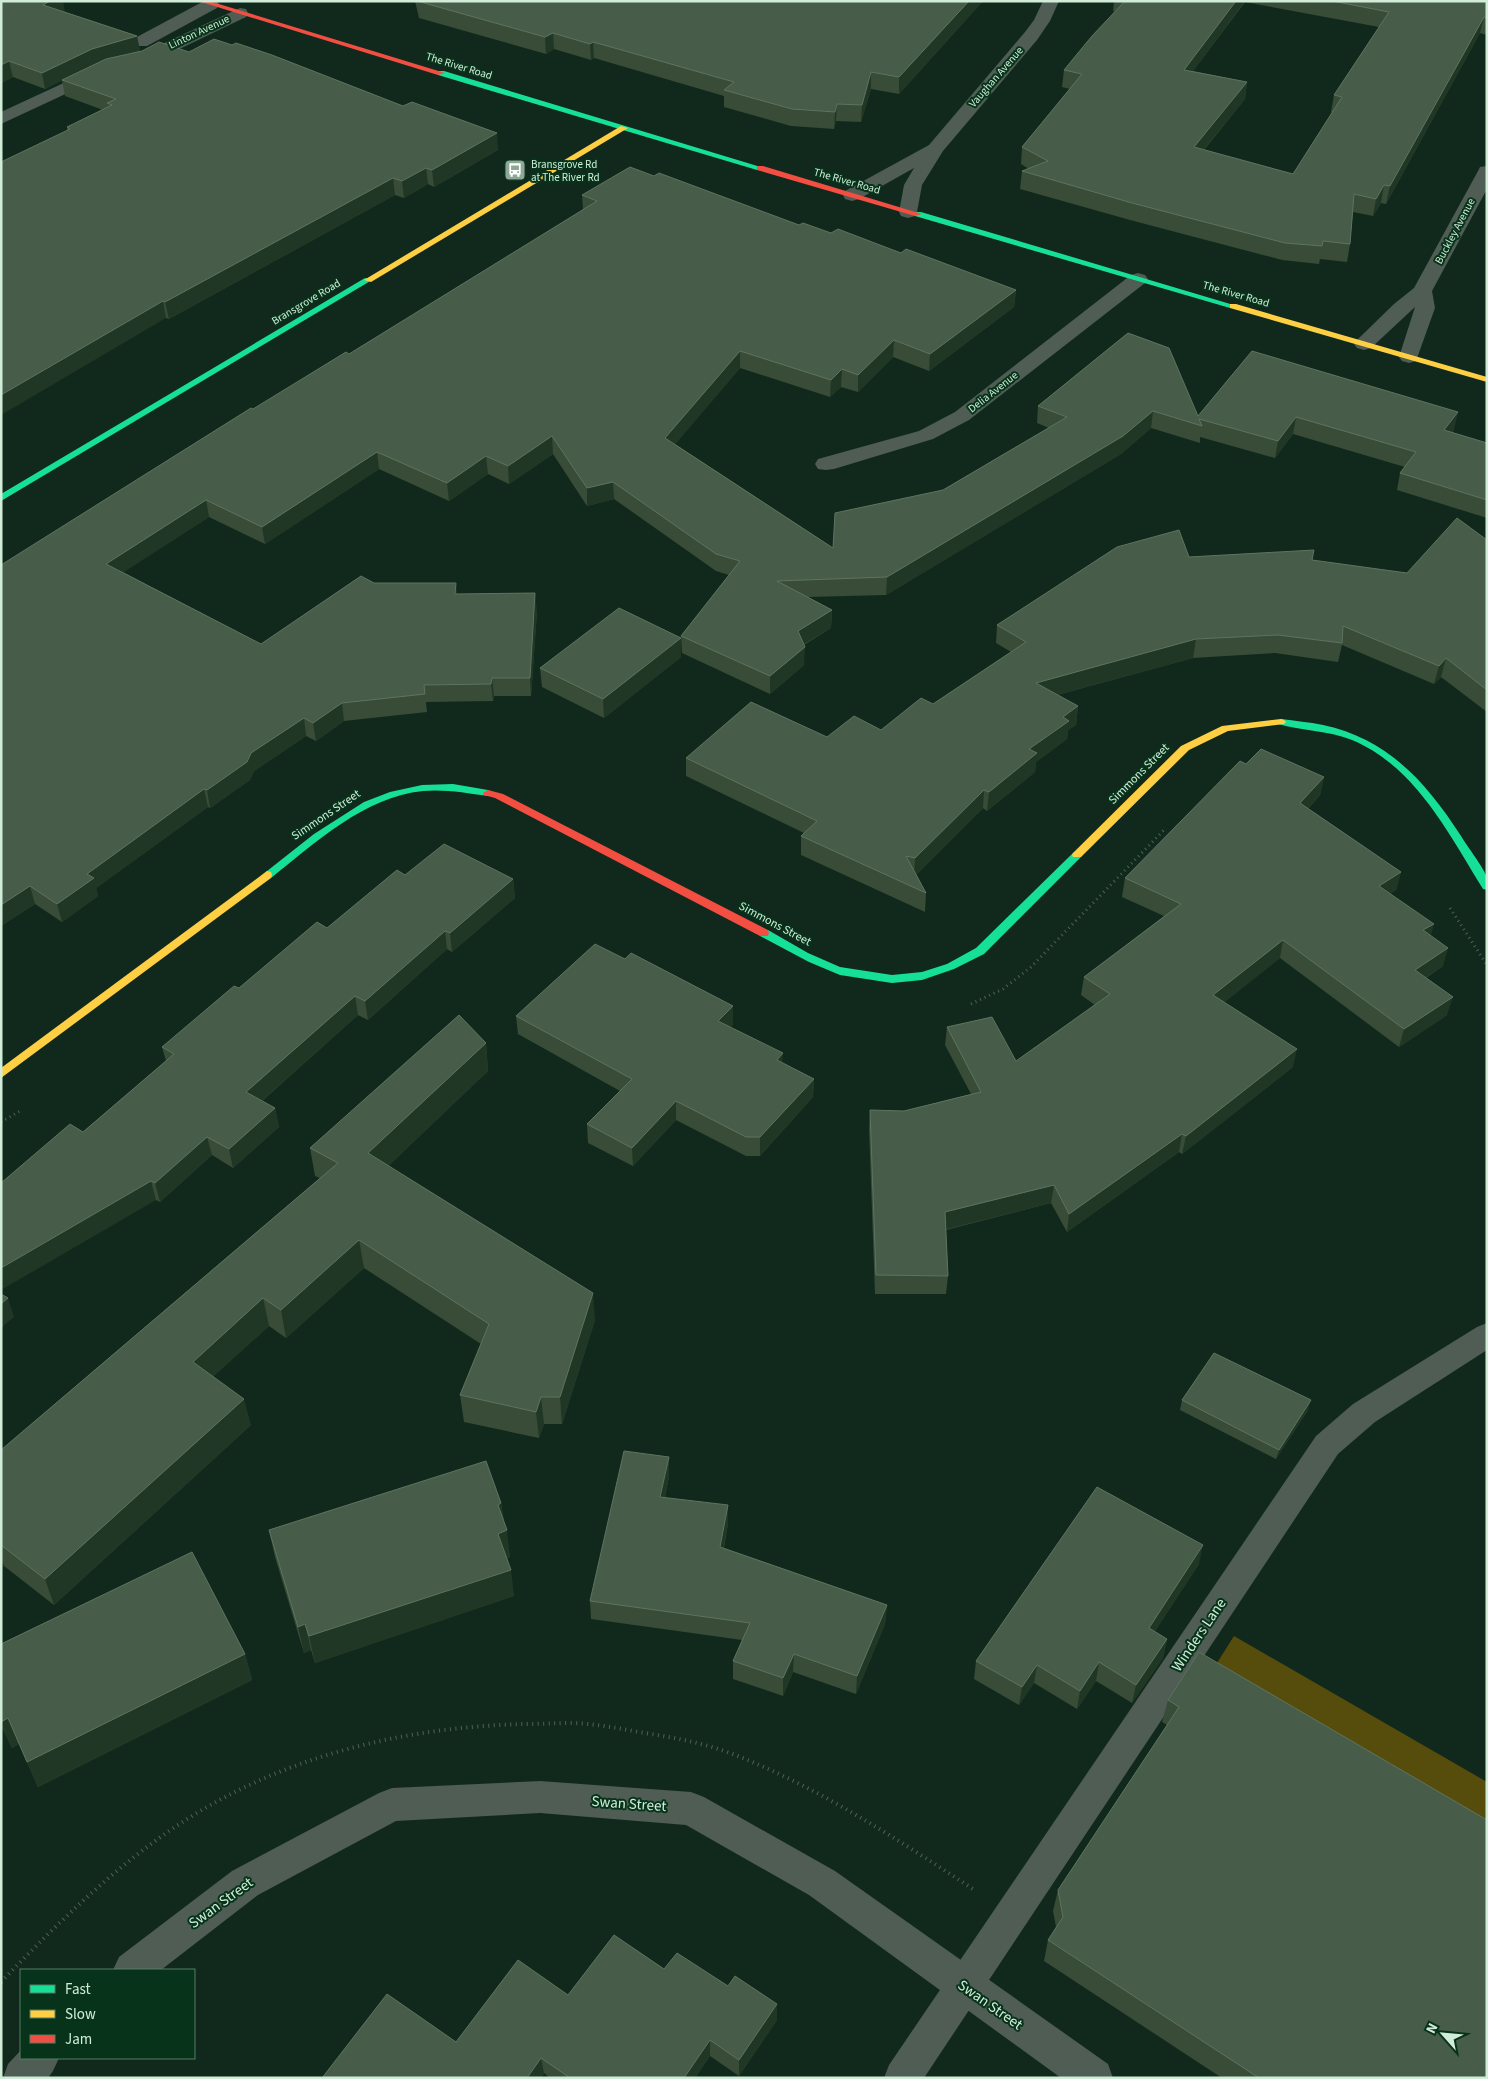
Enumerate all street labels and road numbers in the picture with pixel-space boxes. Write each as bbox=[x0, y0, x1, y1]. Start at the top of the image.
street label: Linton Avenue bbox=[166, 11, 232, 53]
street label: Vaughan Avenue bbox=[965, 43, 1027, 111]
street label: The River Road bbox=[424, 49, 494, 83]
street label: The River Road bbox=[812, 164, 882, 198]
street label: Buckley Avenue bbox=[1431, 195, 1479, 267]
street label: Bransgrove Road bbox=[269, 276, 343, 328]
street label: The River Road bbox=[1201, 277, 1271, 311]
street label: Delia Avenue bbox=[965, 367, 1021, 416]
street label: Simmons Street bbox=[1105, 740, 1173, 808]
street label: Simmons Street bbox=[288, 786, 364, 844]
street label: Simmons Street bbox=[736, 898, 814, 950]
street label: Winders Lane bbox=[1167, 1594, 1231, 1676]
street label: Swan Street bbox=[591, 1791, 667, 1817]
street label: Swan Street bbox=[184, 1872, 258, 1934]
street label: Swan Street bbox=[953, 1975, 1027, 2035]

